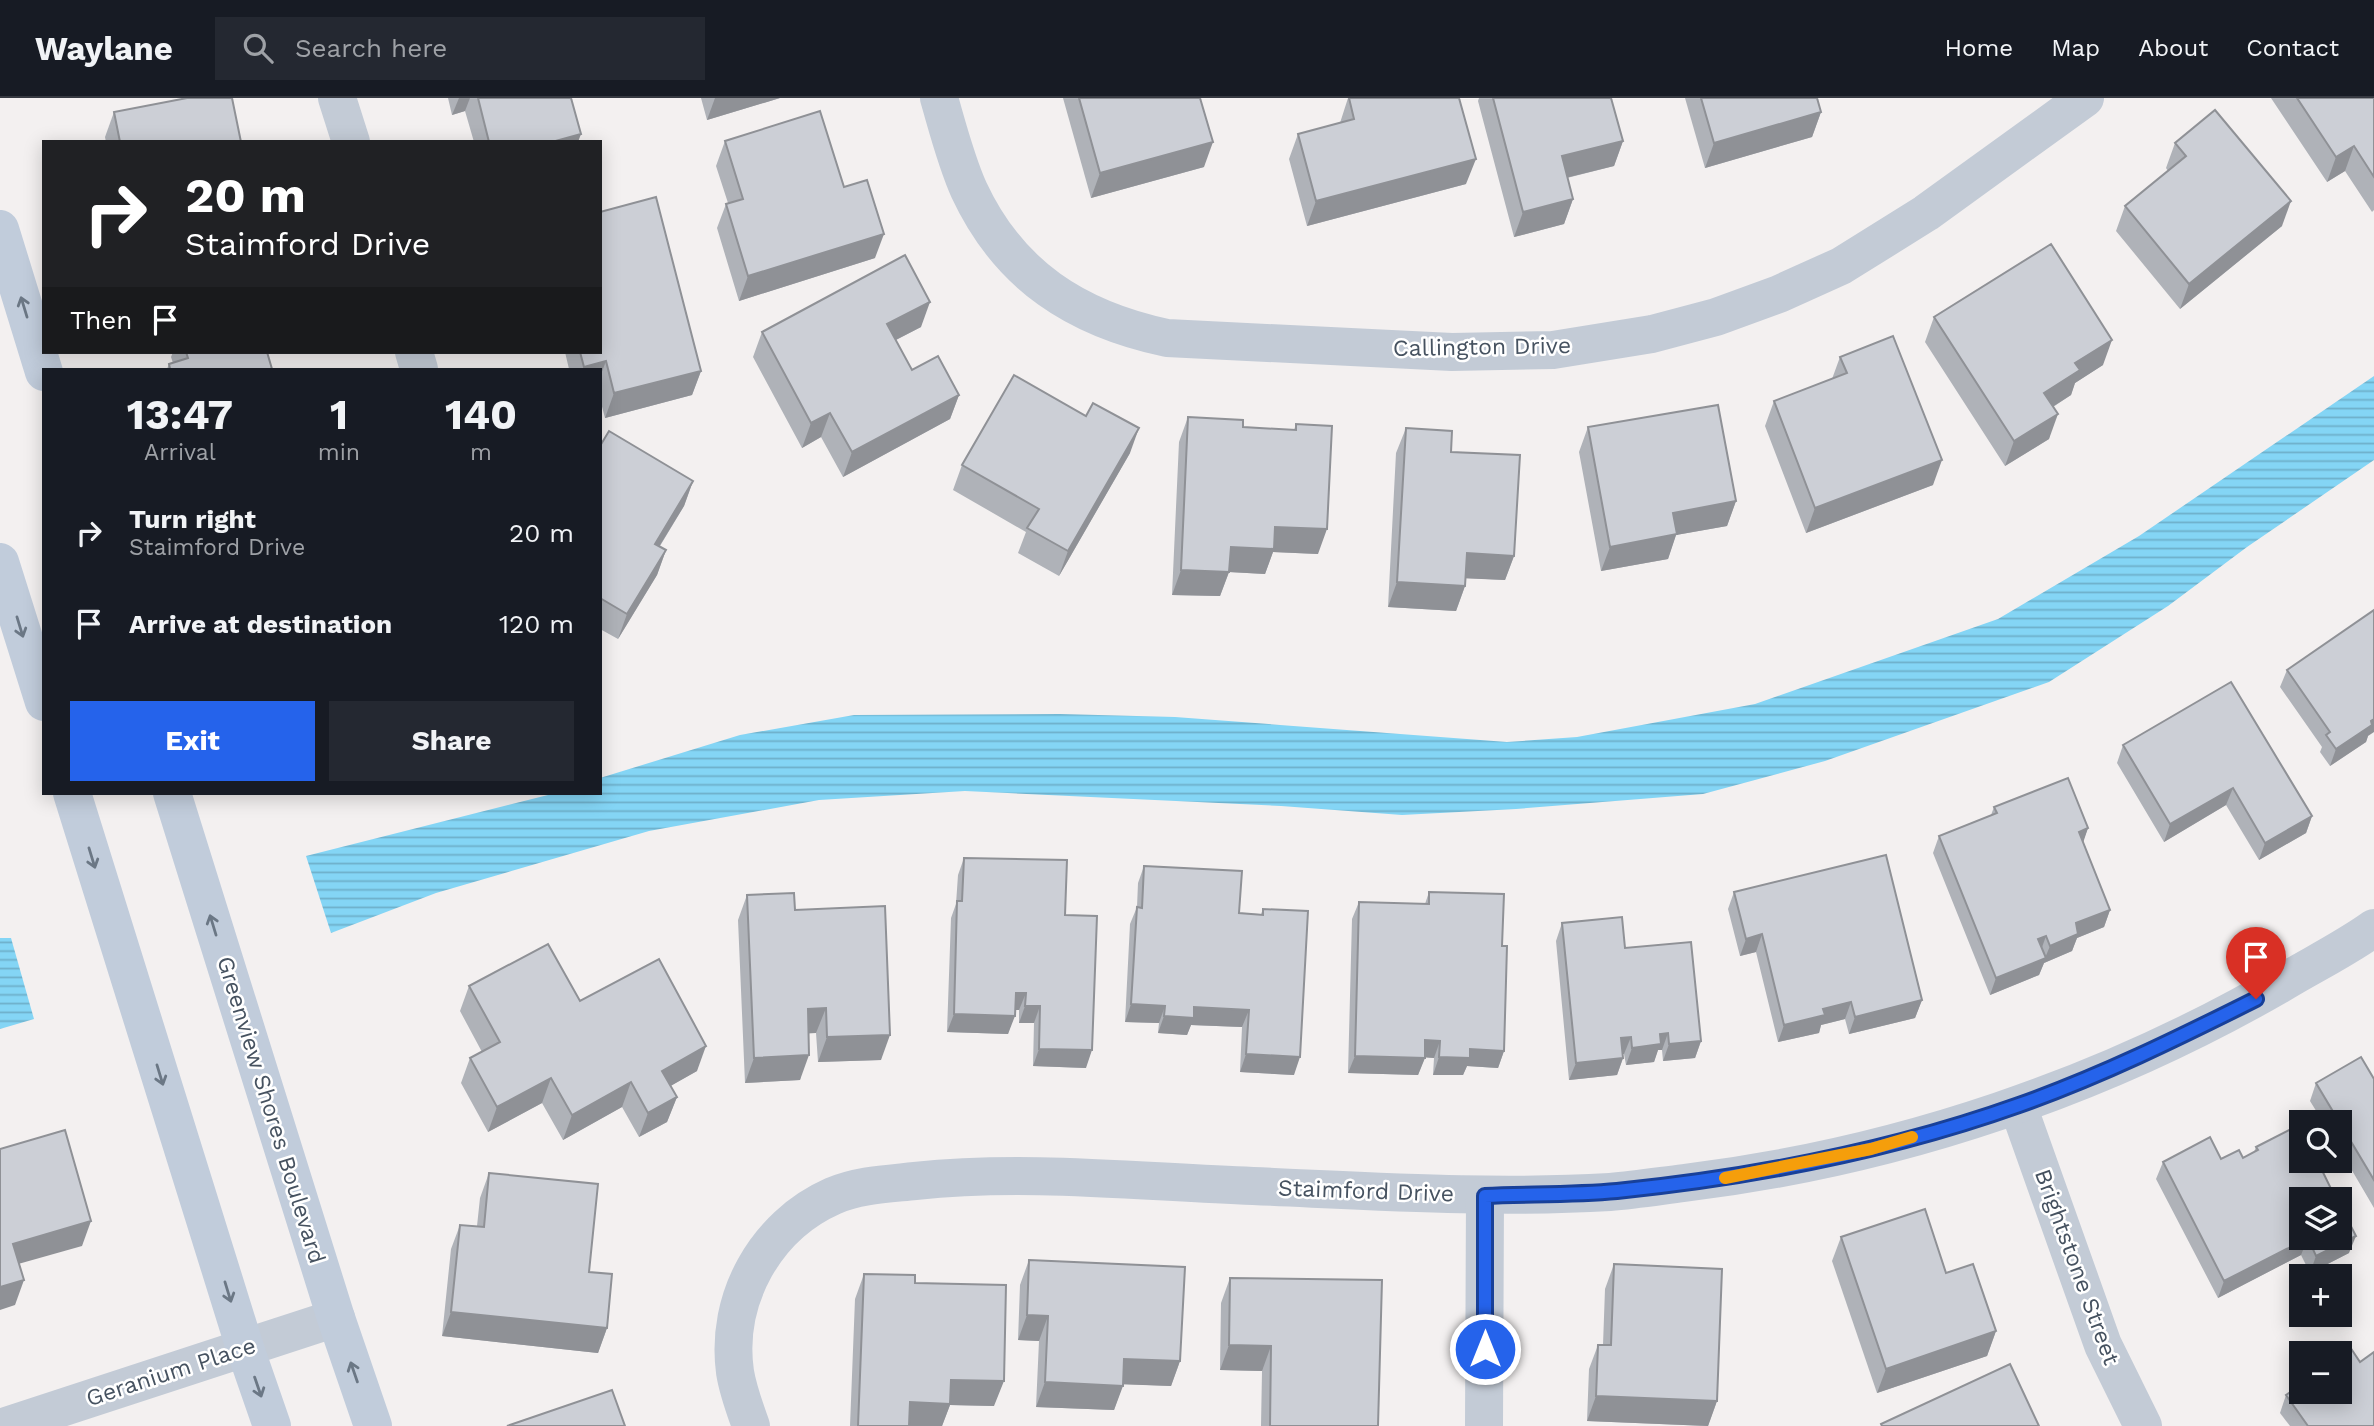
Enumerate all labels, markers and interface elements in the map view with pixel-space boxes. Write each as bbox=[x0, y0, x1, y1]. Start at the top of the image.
search box bbox=[215, 17, 705, 80]
text: Waylane bbox=[35, 29, 173, 68]
icon: search bbox=[239, 29, 277, 67]
text: Search here bbox=[295, 33, 447, 63]
text: Home bbox=[1945, 34, 2013, 62]
text: Map bbox=[2051, 34, 2100, 62]
text: About bbox=[2138, 34, 2208, 62]
text: Contact bbox=[2246, 34, 2339, 62]
text: 20 m bbox=[185, 166, 306, 224]
icon: right bbox=[70, 168, 161, 259]
text: Staimford Drive bbox=[185, 225, 430, 263]
one-way arrow bbox=[16, 296, 29, 318]
icon: arrive bbox=[146, 301, 184, 339]
text: Then bbox=[70, 305, 132, 335]
street label: Callington Drive bbox=[1393, 332, 1571, 362]
text: 13:47 bbox=[127, 390, 233, 439]
text: 1 bbox=[330, 390, 348, 439]
text: 140 bbox=[445, 390, 517, 439]
text: Arrival bbox=[144, 439, 216, 466]
text: min bbox=[318, 439, 360, 466]
text: m bbox=[470, 439, 492, 466]
text: Turn right bbox=[129, 504, 256, 534]
icon: right bbox=[70, 514, 108, 552]
text: 20 m bbox=[509, 518, 574, 548]
text: Staimford Drive bbox=[129, 534, 305, 561]
icon: arrive bbox=[70, 605, 108, 643]
text: Arrive at destination bbox=[129, 609, 392, 639]
text: 120 m bbox=[499, 609, 574, 639]
one-way arrow bbox=[15, 615, 28, 637]
button: Exit bbox=[70, 701, 315, 781]
button: Share bbox=[329, 701, 574, 781]
one-way arrow bbox=[87, 847, 100, 869]
one-way arrow bbox=[205, 915, 218, 937]
pin bbox=[2226, 927, 2286, 999]
icon: arrive bbox=[2237, 938, 2275, 976]
street label: Greenview Shores Boulevard bbox=[211, 953, 331, 1267]
one-way arrow bbox=[154, 1064, 167, 1086]
map controls bbox=[2289, 1110, 2352, 1404]
button: search bbox=[2289, 1110, 2352, 1173]
street label: Brightstone Street bbox=[2029, 1165, 2125, 1369]
street label: Staimford Drive bbox=[1277, 1174, 1455, 1208]
button: layers bbox=[2289, 1187, 2352, 1250]
button: + bbox=[2289, 1264, 2352, 1327]
one-way arrow bbox=[222, 1281, 235, 1303]
position arrow bbox=[1448, 1312, 1522, 1386]
street label: Geranium Place bbox=[83, 1332, 259, 1412]
button: − bbox=[2289, 1341, 2352, 1404]
one-way arrow bbox=[347, 1361, 360, 1383]
one-way arrow bbox=[253, 1376, 265, 1398]

